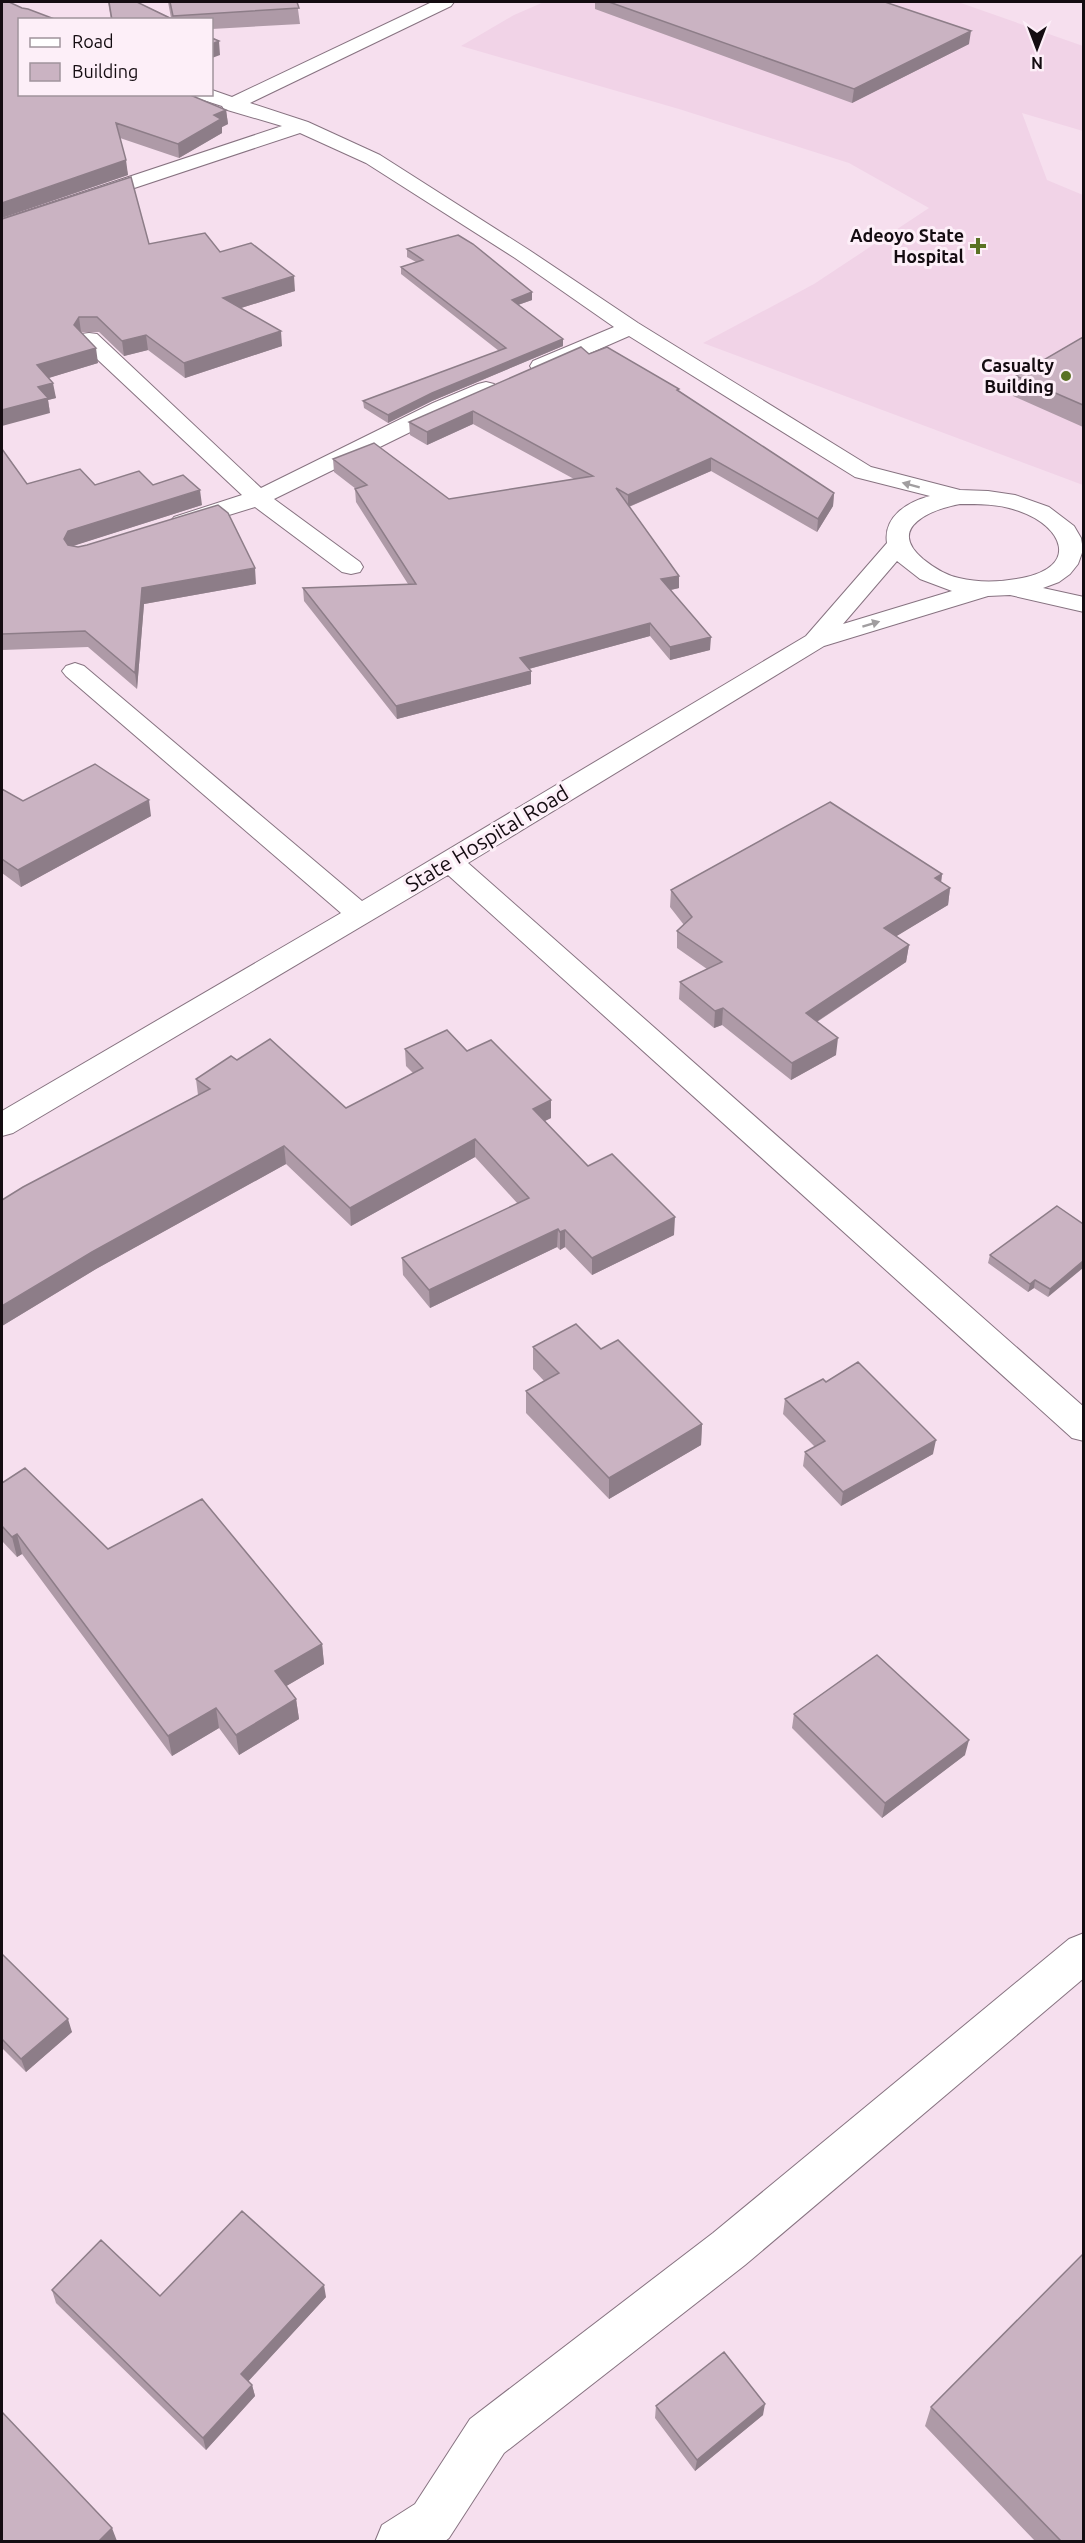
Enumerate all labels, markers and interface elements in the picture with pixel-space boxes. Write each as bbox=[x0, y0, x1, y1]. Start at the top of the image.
legend bbox=[18, 18, 213, 96]
north arrow bbox=[1007, 18, 1067, 78]
text: Road bbox=[72, 31, 114, 51]
text: N bbox=[1031, 54, 1043, 72]
text: Building bbox=[72, 61, 138, 81]
place label: Adeoyo State Hospital bbox=[850, 225, 965, 266]
marker: Adeoyo State Hospital bbox=[969, 237, 987, 255]
place label: Casualty Building bbox=[981, 355, 1054, 396]
marker: Casualty Building bbox=[1059, 369, 1073, 383]
one-way arrow bbox=[902, 479, 921, 489]
one-way arrow bbox=[862, 619, 880, 628]
street label: State Hospital Road bbox=[401, 780, 572, 896]

